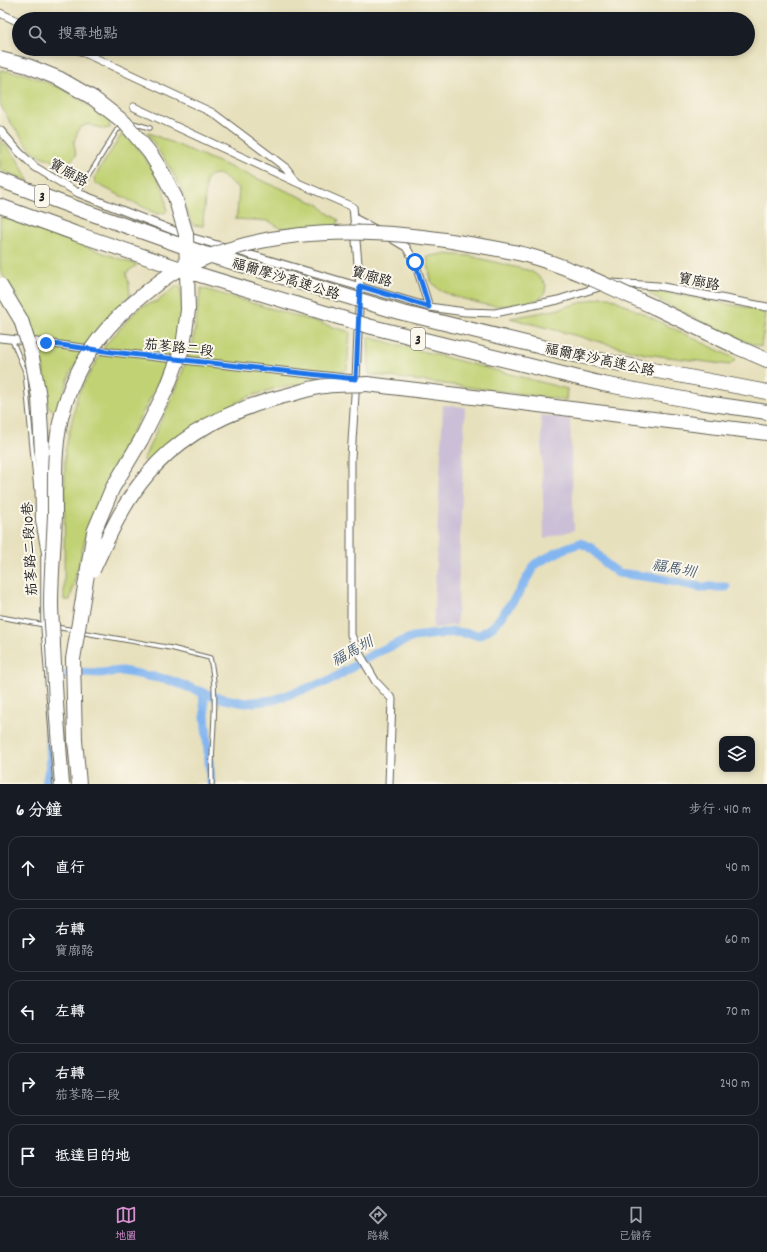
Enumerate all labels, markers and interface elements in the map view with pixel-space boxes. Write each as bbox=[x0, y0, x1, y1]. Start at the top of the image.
search box bbox=[12, 12, 755, 56]
icon: search bbox=[26, 23, 48, 45]
text: 搜尋地點 bbox=[58, 24, 118, 46]
street label: 寶廍路 bbox=[45, 155, 91, 193]
road number: 3 bbox=[35, 185, 49, 207]
route start bbox=[406, 253, 424, 271]
street label: 福爾摩沙高速公路 bbox=[229, 254, 342, 306]
street label: 寶廍路 bbox=[349, 263, 394, 293]
street label: 寶廍路 bbox=[676, 269, 721, 297]
road number: 3 bbox=[411, 328, 425, 350]
route end bbox=[37, 334, 55, 352]
street label: 茄苳路二段 bbox=[143, 335, 215, 363]
street label: 福爾摩沙高速公路 bbox=[543, 340, 656, 382]
street label: 茄苳路二段10巷 bbox=[18, 500, 43, 597]
water label: 福馬圳 bbox=[650, 555, 700, 585]
water label: 福馬圳 bbox=[328, 631, 380, 673]
map controls bbox=[719, 736, 755, 772]
button: layers bbox=[719, 736, 755, 772]
text: 6 分鐘 bbox=[16, 800, 62, 824]
text: 步行 · 410 m bbox=[689, 801, 751, 820]
icon: ahead bbox=[17, 857, 39, 879]
text: 直行 bbox=[55, 858, 85, 880]
text: 40 m bbox=[726, 859, 750, 878]
text: 右轉 bbox=[55, 920, 85, 942]
icon: right bbox=[17, 929, 39, 951]
text: 60 m bbox=[725, 931, 750, 950]
text: 寶廍路 bbox=[55, 943, 94, 962]
icon: left bbox=[17, 1001, 39, 1023]
text: 左轉 bbox=[55, 1002, 85, 1024]
text: 70 m bbox=[726, 1003, 750, 1022]
text: 右轉 bbox=[55, 1064, 85, 1086]
icon: right bbox=[17, 1073, 39, 1095]
text: 240 m bbox=[720, 1075, 750, 1094]
text: 茄苳路二段 bbox=[55, 1087, 120, 1106]
icon: arrive bbox=[17, 1145, 39, 1167]
text: 抵達目的地 bbox=[55, 1146, 130, 1168]
tab: 地圖 bbox=[115, 1204, 137, 1245]
tab: 路線 bbox=[367, 1204, 389, 1245]
tab: 已儲存 bbox=[619, 1204, 652, 1245]

